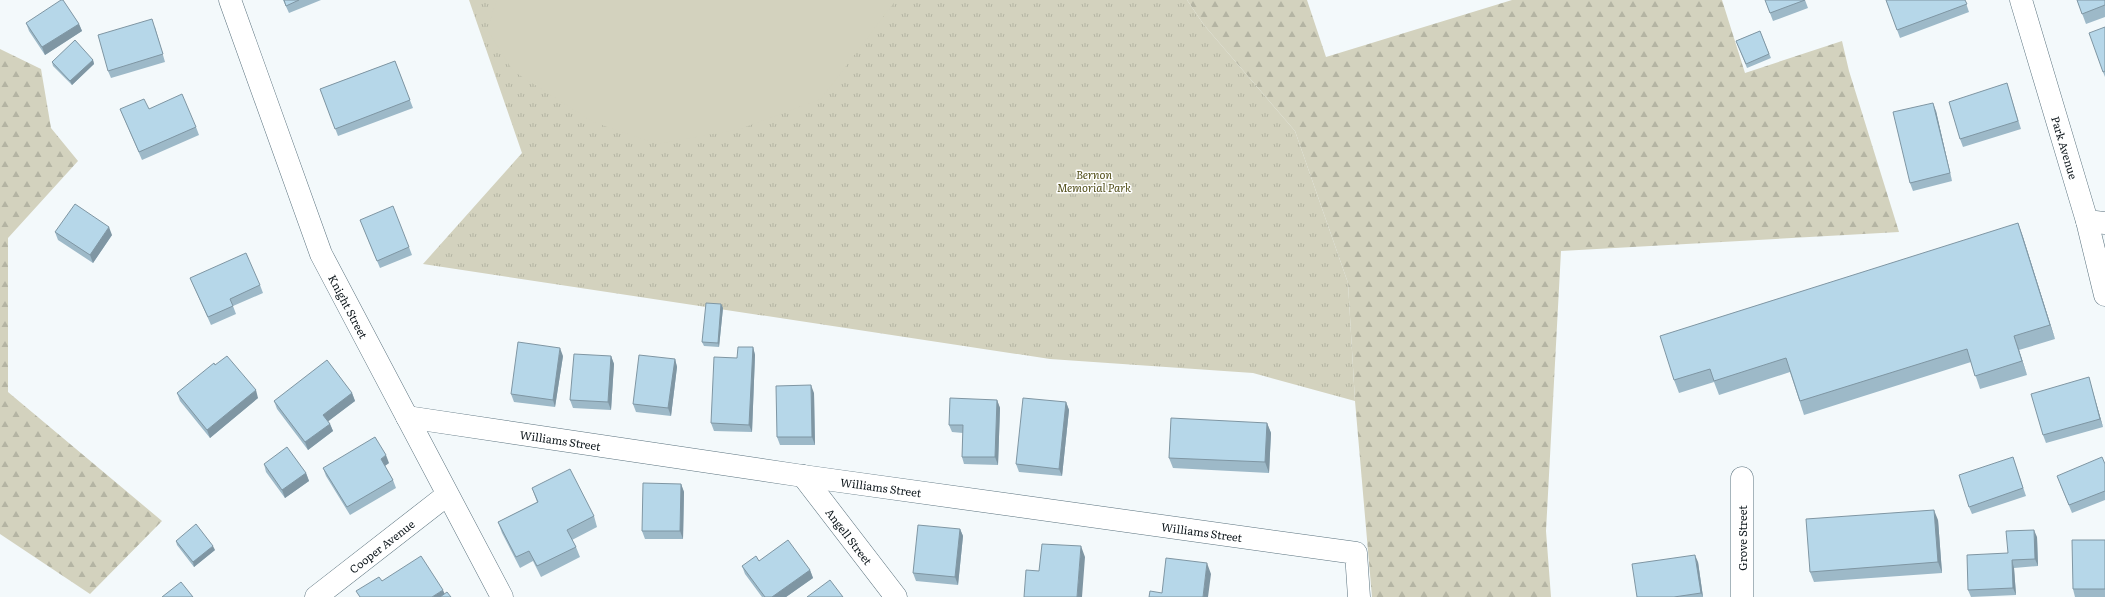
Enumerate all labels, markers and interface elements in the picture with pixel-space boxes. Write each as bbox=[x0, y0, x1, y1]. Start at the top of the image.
street label: Park Avenue bbox=[2048, 114, 2082, 181]
park label: Bernon Memorial Park bbox=[1057, 166, 1131, 195]
street label: Knight Street bbox=[325, 271, 372, 342]
street label: Williams Street bbox=[519, 426, 602, 454]
street label: Williams Street bbox=[839, 473, 923, 500]
street label: Angell Street bbox=[822, 505, 877, 568]
street label: Grove Street bbox=[1734, 505, 1750, 571]
street label: Cooper Avenue bbox=[345, 515, 418, 577]
street label: Williams Street bbox=[1160, 518, 1244, 545]

